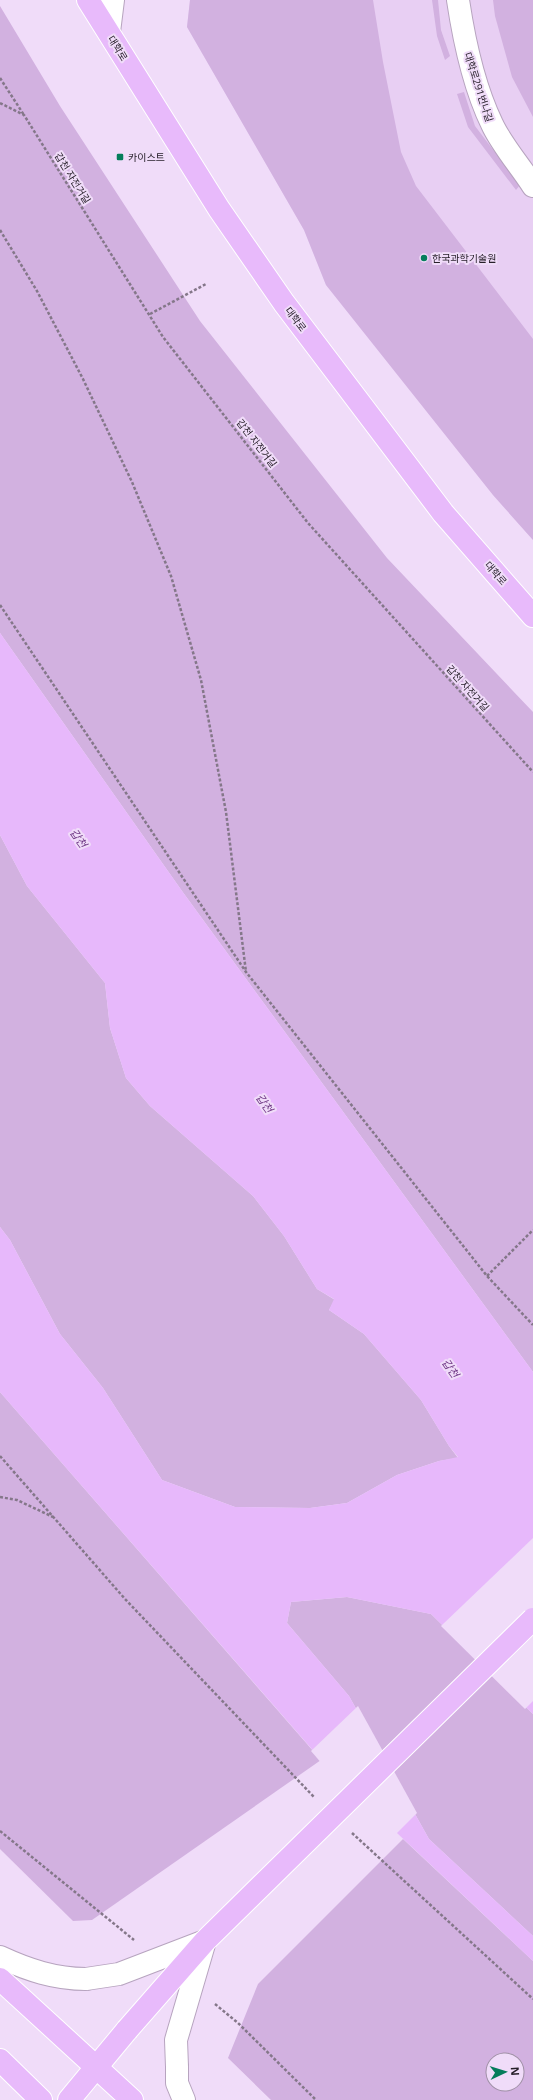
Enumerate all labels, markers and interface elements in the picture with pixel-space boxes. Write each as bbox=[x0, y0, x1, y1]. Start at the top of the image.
street label: 대학로 bbox=[105, 33, 131, 63]
street label: 대학로291번나길 bbox=[461, 50, 497, 124]
street label: 갑천 자전거길 bbox=[52, 150, 94, 206]
place label: 카이스트 bbox=[128, 150, 165, 164]
marker: 카이스트 bbox=[115, 152, 125, 162]
place label: 한국과학기술원 bbox=[432, 251, 496, 265]
marker: 한국과학기술원 bbox=[419, 253, 429, 263]
street label: 대학로 bbox=[282, 304, 310, 334]
street label: 갑천 자전거길 bbox=[234, 416, 280, 470]
street label: 대학로 bbox=[482, 558, 510, 588]
street label: 갑천 자전거길 bbox=[443, 662, 493, 714]
water label: 갑천 bbox=[67, 825, 92, 852]
water label: 갑천 bbox=[253, 1090, 278, 1117]
water label: 갑천 bbox=[439, 1355, 464, 1382]
north arrow bbox=[485, 2052, 525, 2092]
text: N bbox=[508, 2066, 523, 2076]

